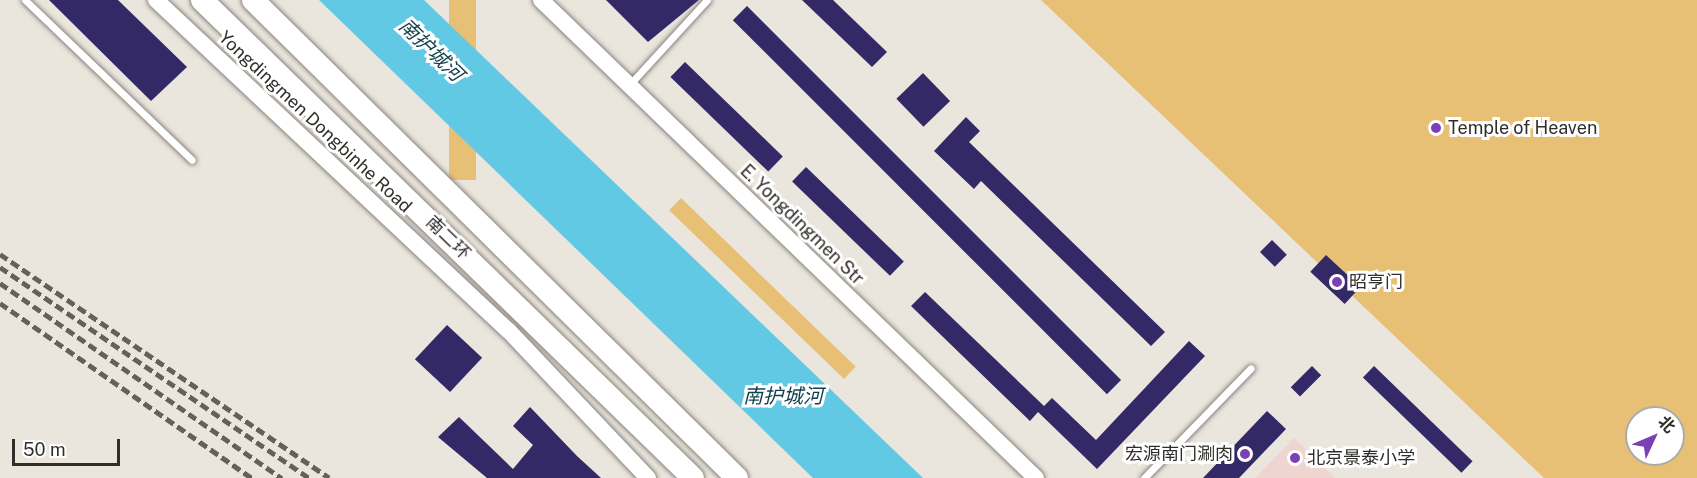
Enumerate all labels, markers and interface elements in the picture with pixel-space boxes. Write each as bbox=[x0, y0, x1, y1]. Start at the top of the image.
water label: 南护城河 bbox=[394, 14, 468, 86]
street label: Yongdingmen Dongbinhe Road bbox=[214, 27, 416, 217]
place label: Temple of Heaven bbox=[1448, 117, 1598, 139]
marker: Temple of Heaven bbox=[1429, 121, 1443, 135]
street label: E. Yongdingmen Str bbox=[736, 160, 868, 290]
street label: 南二环 bbox=[421, 211, 475, 265]
place label: 昭亨门 bbox=[1349, 271, 1403, 293]
marker: 昭亨门 bbox=[1330, 275, 1344, 289]
water label: 南护城河 bbox=[743, 384, 823, 408]
north arrow bbox=[1625, 406, 1685, 466]
text: 北 bbox=[1654, 412, 1679, 437]
scale bar bbox=[15, 427, 123, 465]
text: 50 m bbox=[23, 439, 66, 460]
place label: 宏源南门涮肉 bbox=[1125, 443, 1233, 465]
marker: 宏源南门涮肉 bbox=[1238, 447, 1252, 461]
place label: 北京景泰小学 bbox=[1307, 447, 1415, 469]
marker: 北京景泰小学 bbox=[1288, 451, 1302, 465]

